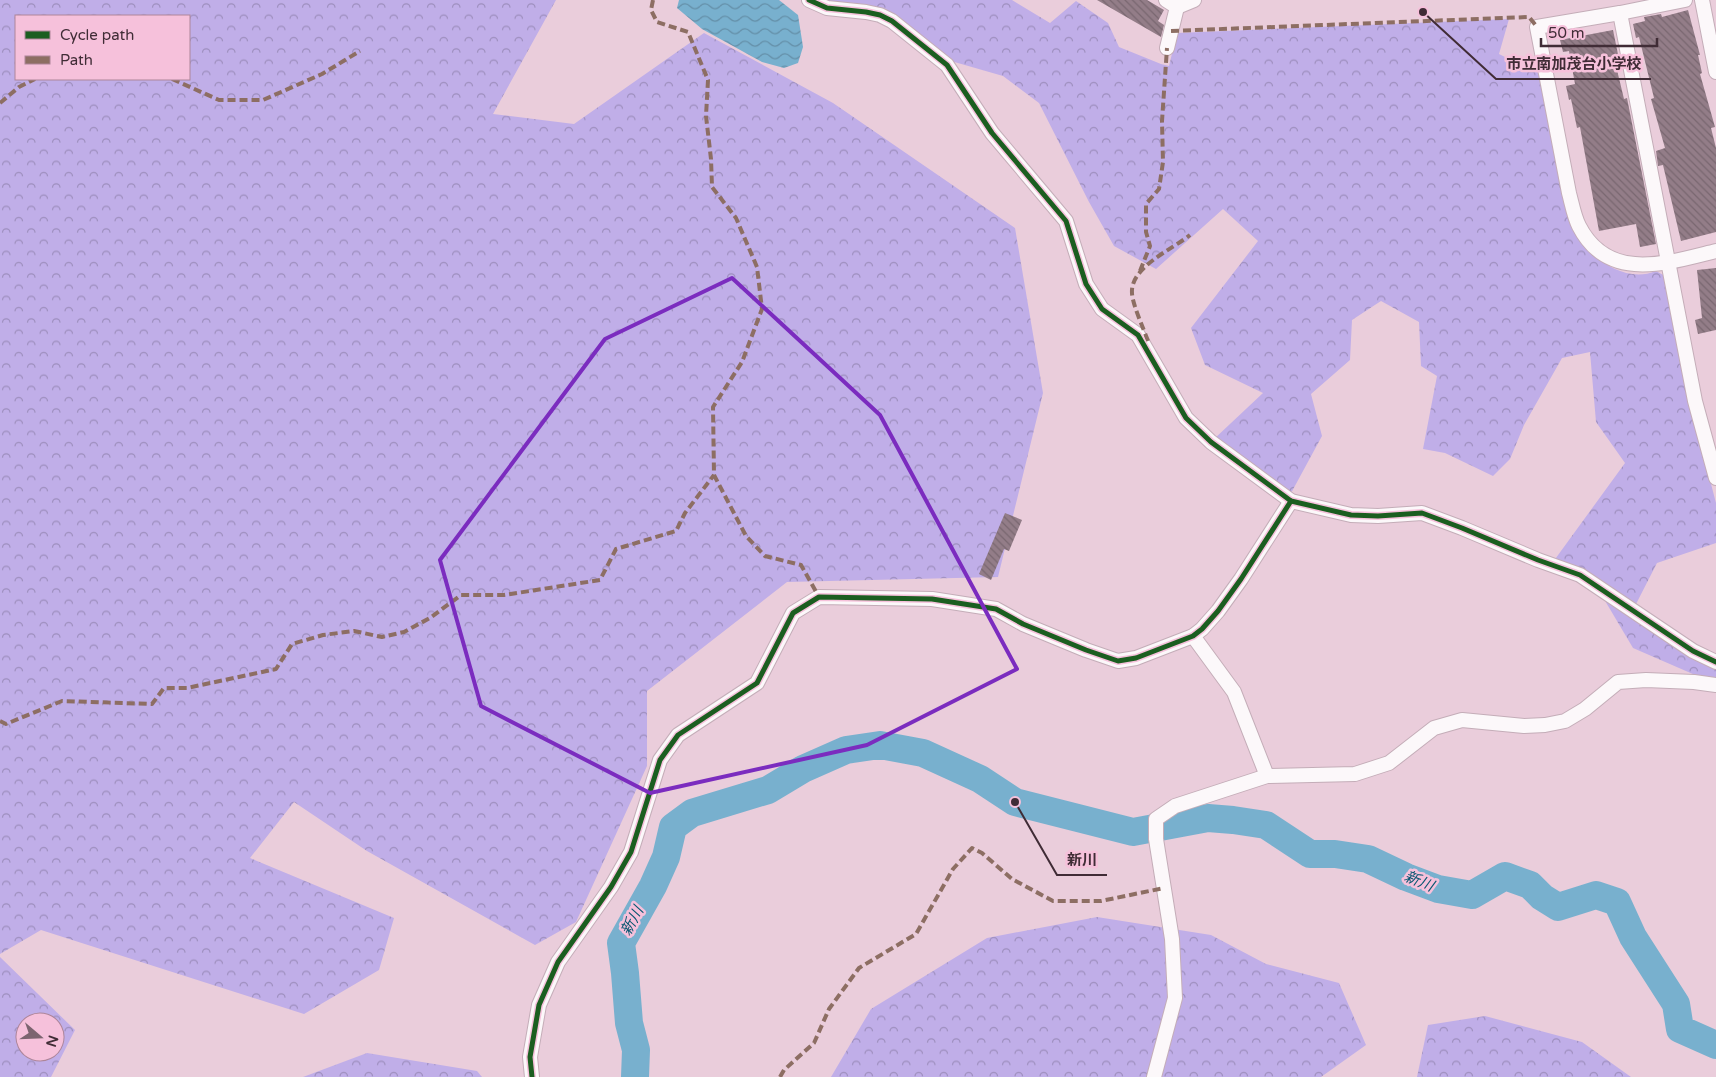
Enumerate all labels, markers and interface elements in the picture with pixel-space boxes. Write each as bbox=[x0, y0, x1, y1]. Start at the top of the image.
legend bbox=[15, 15, 190, 80]
scale bar bbox=[1541, 15, 1657, 47]
text: 50 m bbox=[1548, 24, 1585, 42]
text: Cycle path bbox=[60, 26, 134, 44]
callout: 市立南加茂台小学校 bbox=[1496, 49, 1651, 79]
text: Path bbox=[60, 51, 93, 69]
text: 市立南加茂台小学校 bbox=[1506, 55, 1642, 73]
callout: 新川 bbox=[1057, 845, 1107, 875]
text: 新川 bbox=[1067, 851, 1097, 869]
water label: 新川 bbox=[1402, 867, 1438, 896]
water label: 新川 bbox=[617, 902, 648, 938]
north arrow bbox=[15, 1012, 65, 1062]
text: N bbox=[42, 1033, 62, 1049]

